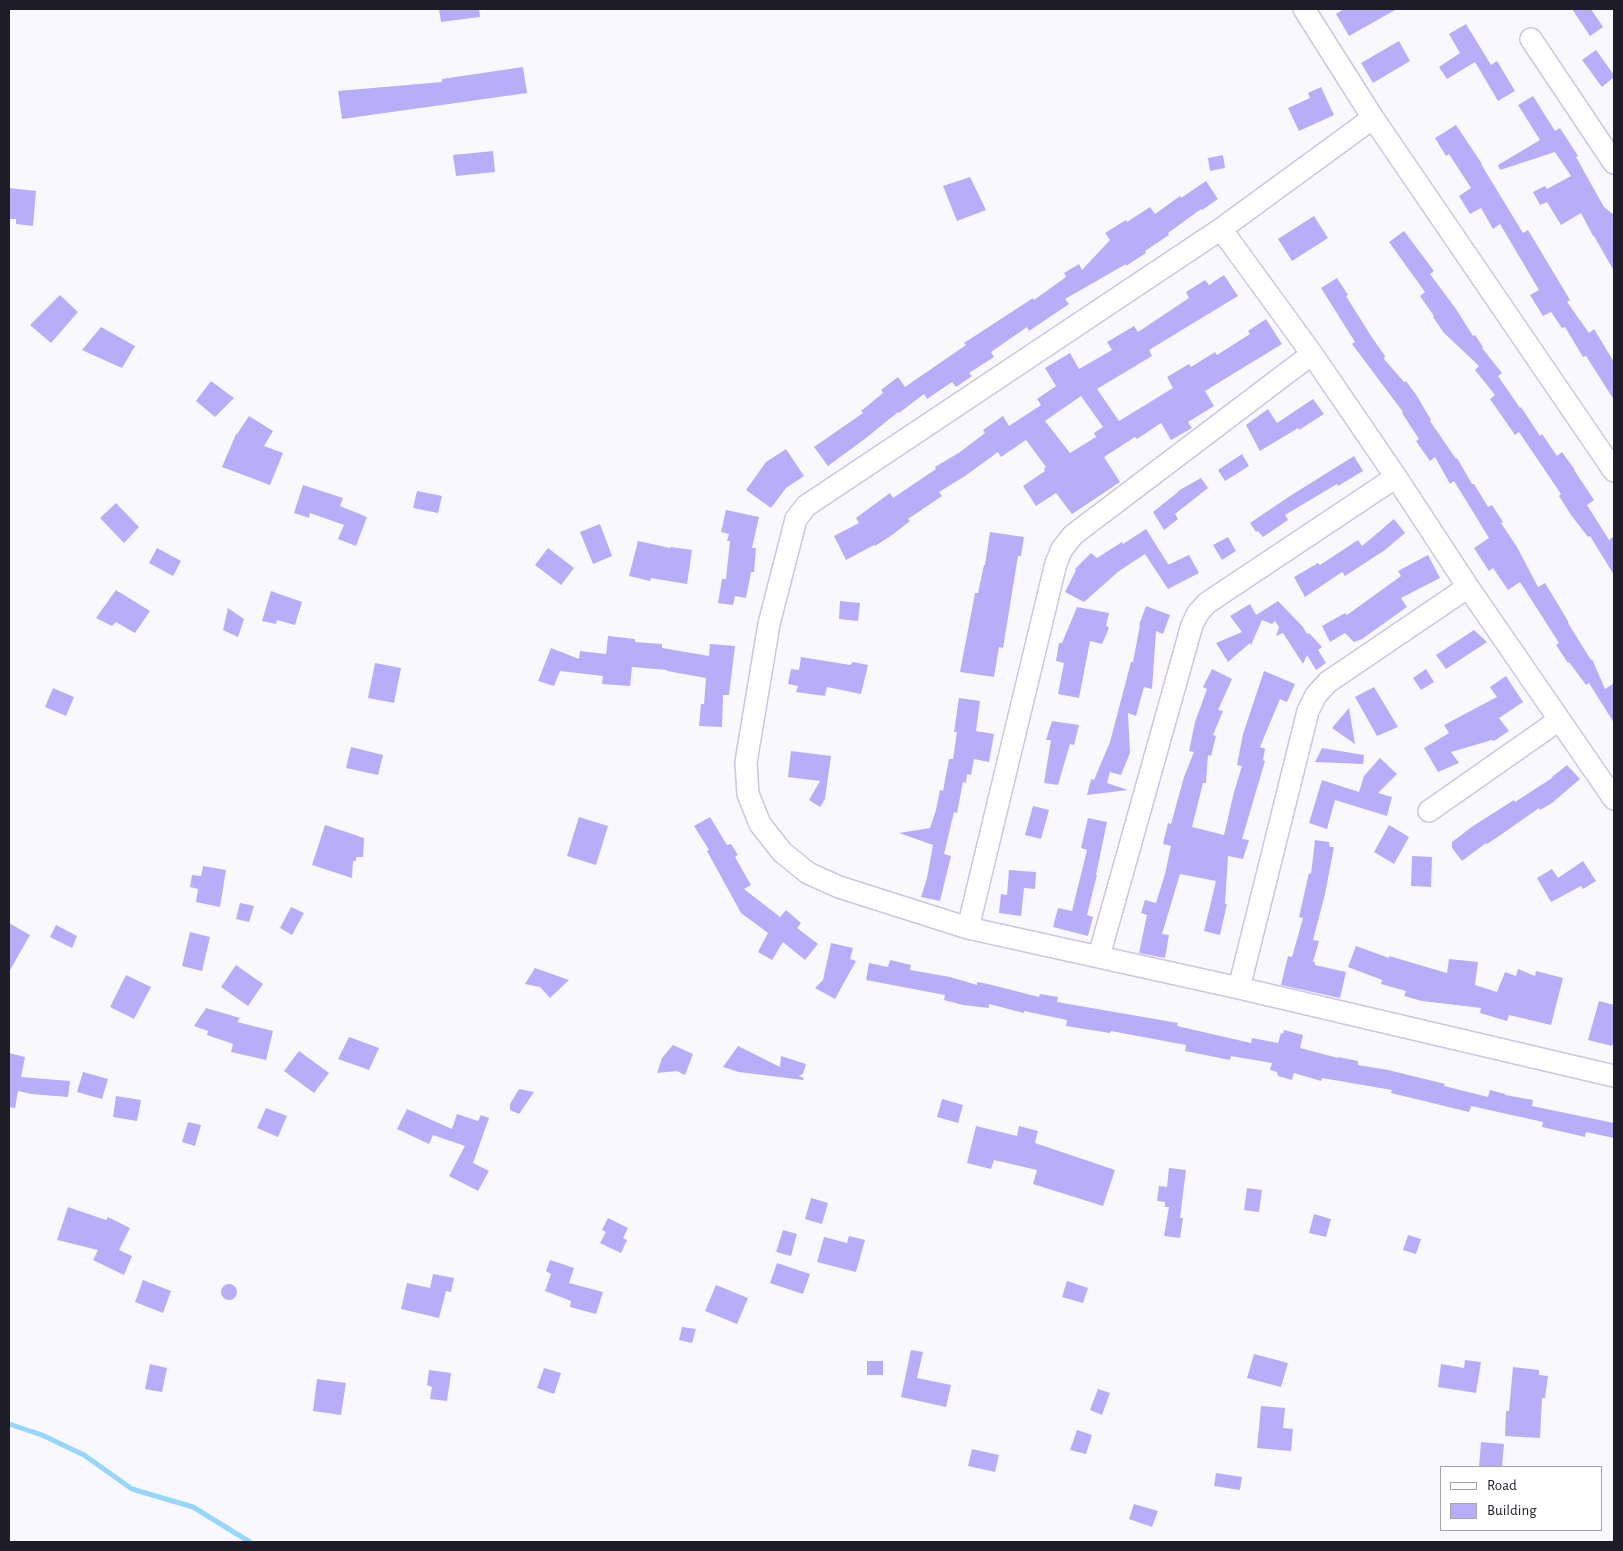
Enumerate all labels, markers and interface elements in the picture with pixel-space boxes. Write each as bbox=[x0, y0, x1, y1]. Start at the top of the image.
legend bbox=[1440, 1466, 1603, 1531]
text: Road bbox=[1487, 1478, 1517, 1493]
text: Building bbox=[1487, 1503, 1537, 1518]

